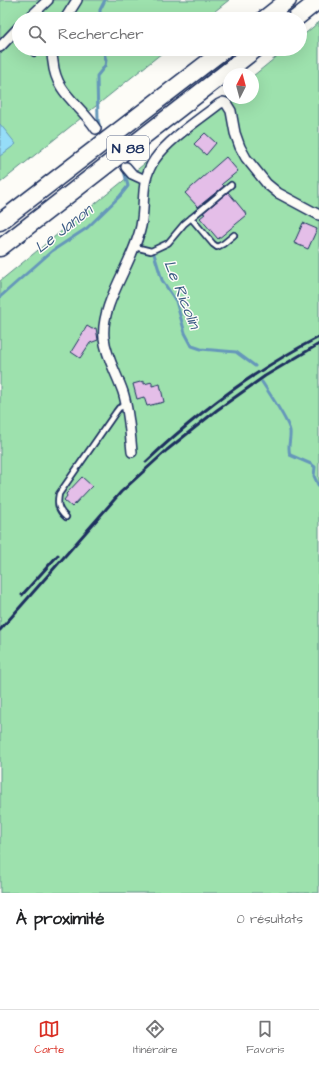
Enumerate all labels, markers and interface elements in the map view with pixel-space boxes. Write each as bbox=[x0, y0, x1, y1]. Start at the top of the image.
search box bbox=[12, 12, 307, 56]
icon: search bbox=[26, 23, 48, 45]
text: Rechercher bbox=[58, 24, 143, 45]
north arrow bbox=[223, 68, 259, 104]
road number: N 88 bbox=[107, 136, 149, 160]
water label: Le Janon bbox=[30, 198, 99, 258]
water label: Le Ricolin bbox=[158, 257, 207, 334]
text: À proximité bbox=[16, 907, 105, 931]
text: 0 résultats bbox=[237, 910, 303, 928]
tab: Carte bbox=[34, 1018, 64, 1057]
tab: Itinéraire bbox=[133, 1018, 178, 1057]
tab: Favoris bbox=[246, 1018, 285, 1057]

